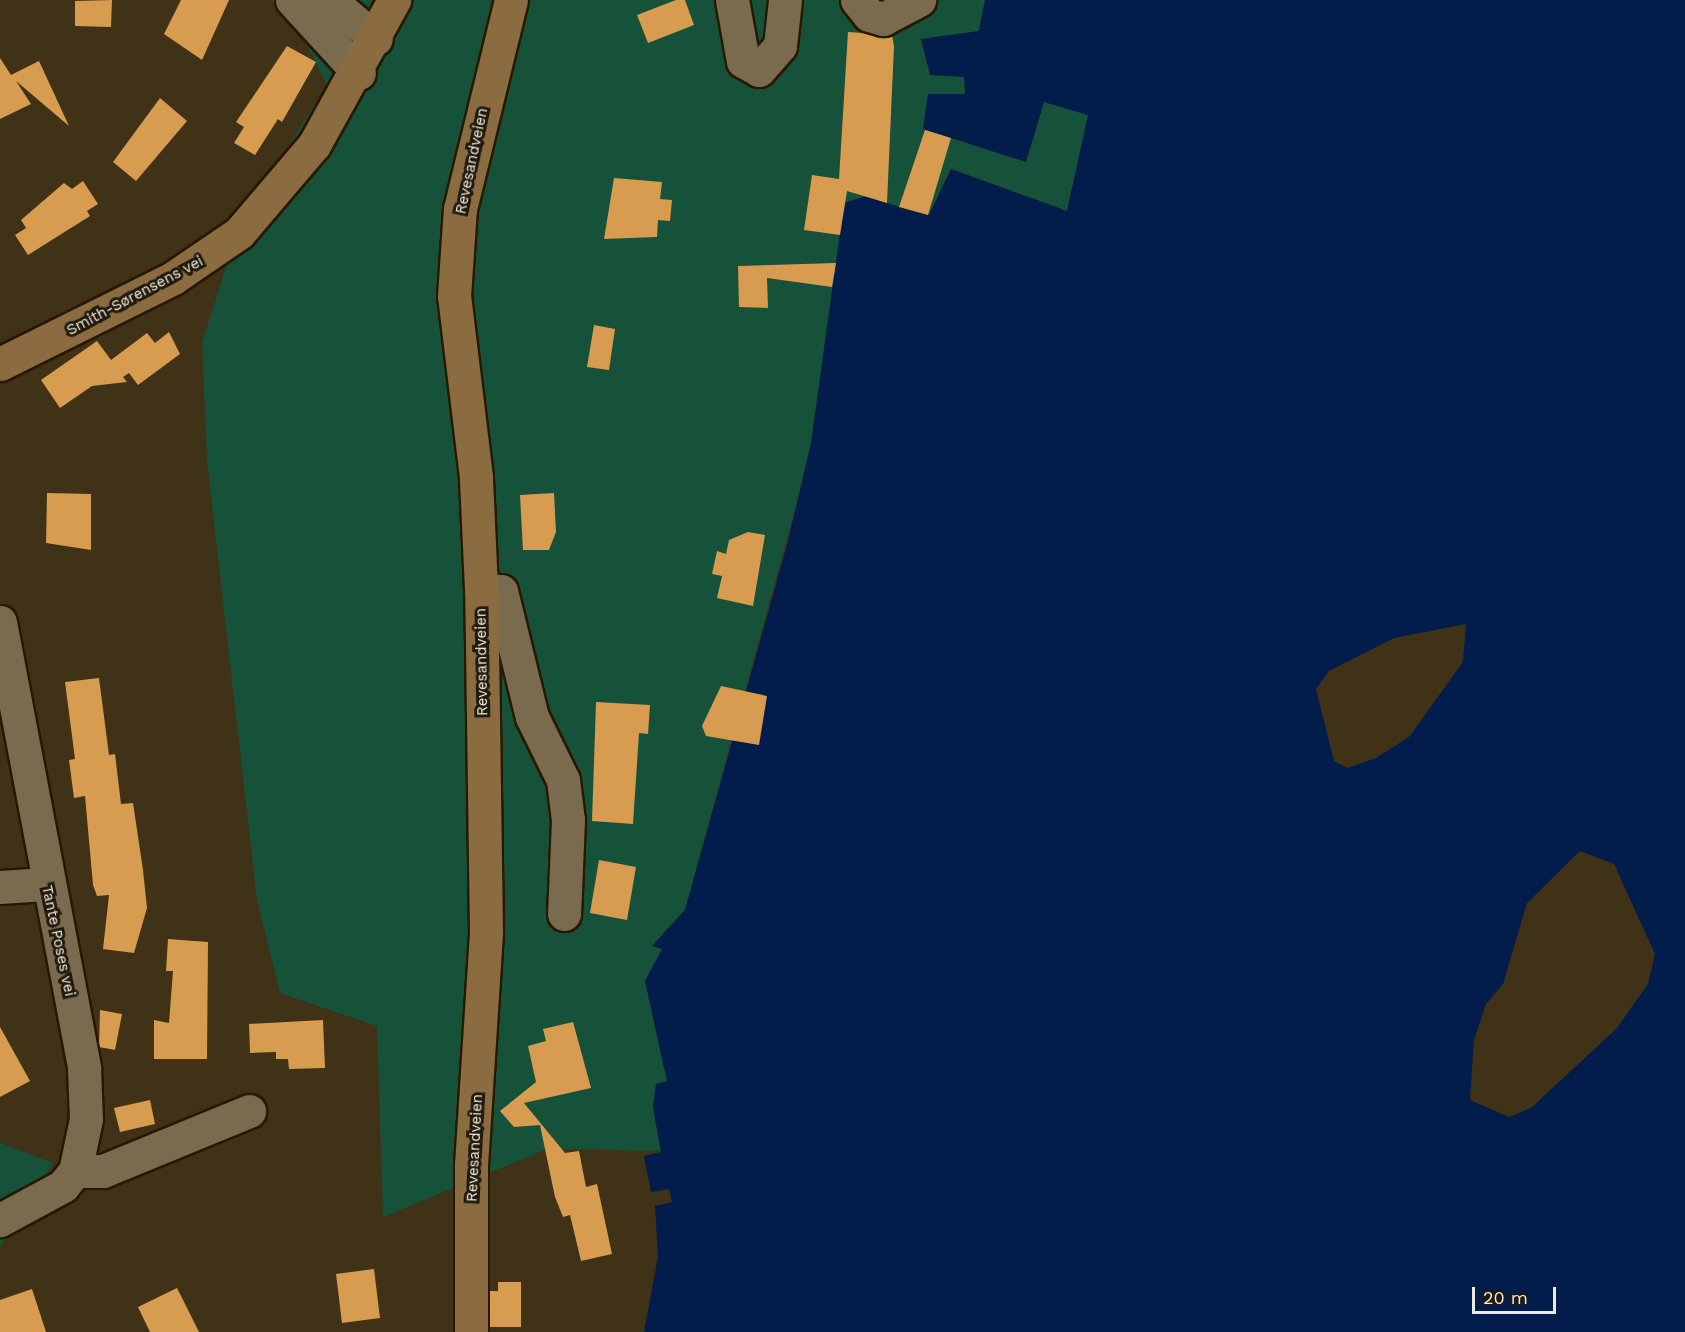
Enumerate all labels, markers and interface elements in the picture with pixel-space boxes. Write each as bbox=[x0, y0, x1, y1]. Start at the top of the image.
street label: Revesandveien bbox=[452, 106, 492, 216]
street label: Smith-Sørensens vei bbox=[63, 252, 207, 340]
street label: Revesandveien bbox=[472, 608, 492, 716]
street label: Tante Poses vei bbox=[37, 884, 79, 998]
street label: Revesandveien bbox=[463, 1094, 487, 1202]
scale bar bbox=[1475, 1275, 1559, 1313]
text: 20 m bbox=[1483, 1287, 1528, 1308]

